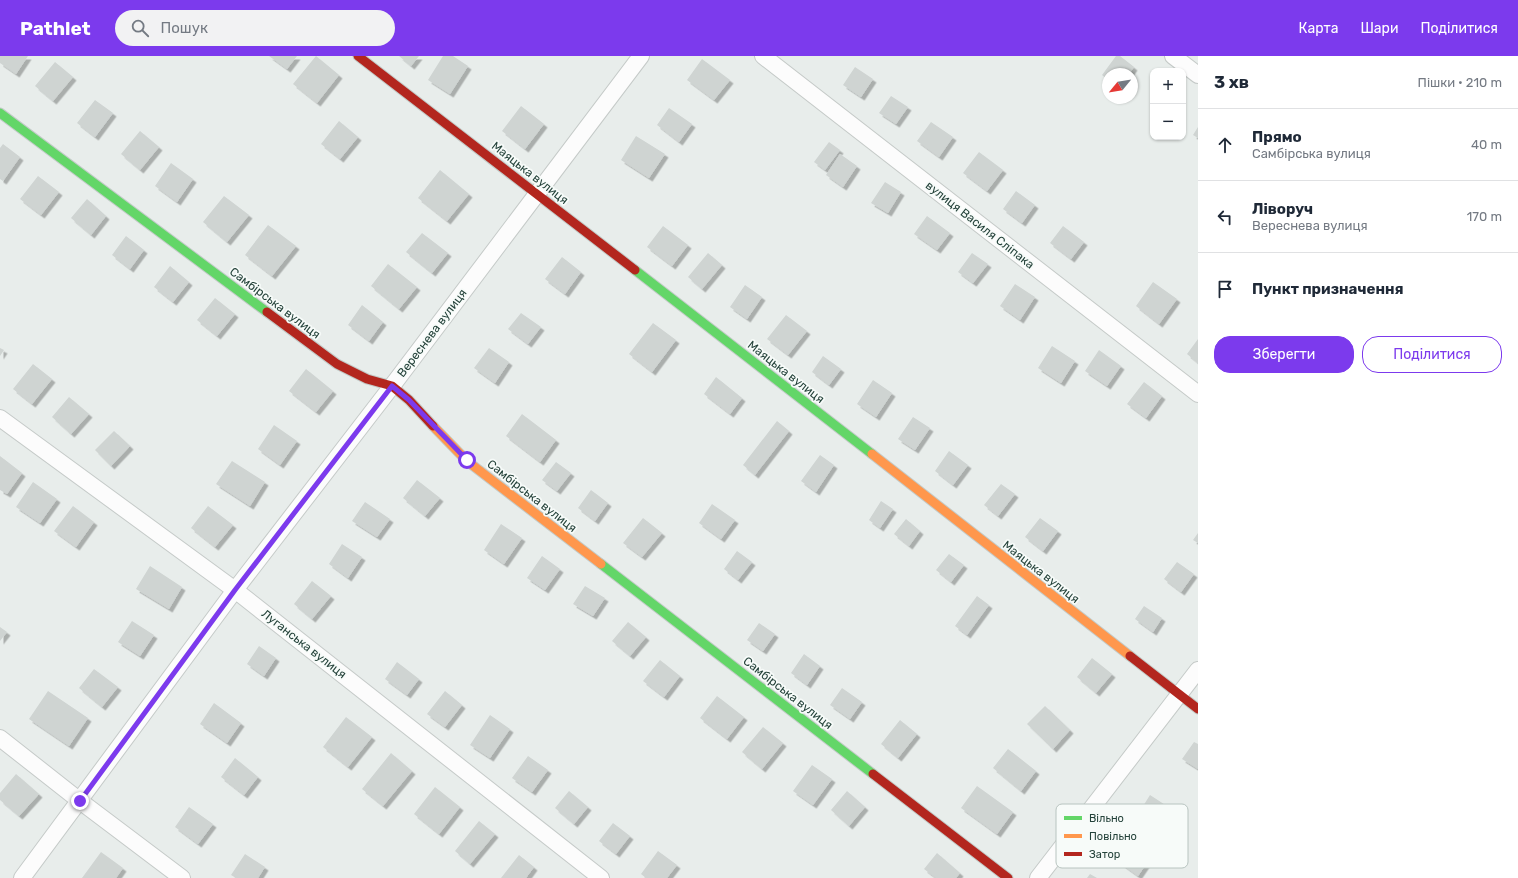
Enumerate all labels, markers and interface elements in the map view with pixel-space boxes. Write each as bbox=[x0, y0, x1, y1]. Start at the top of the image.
search box bbox=[115, 10, 395, 46]
text: Pathlet bbox=[20, 17, 91, 40]
icon: search bbox=[129, 17, 151, 39]
text: Пошук bbox=[161, 19, 208, 37]
text: Карта bbox=[1299, 20, 1338, 37]
text: Шари bbox=[1360, 20, 1398, 37]
text: Поділитися bbox=[1420, 20, 1498, 37]
north arrow bbox=[1102, 68, 1138, 104]
map controls bbox=[1150, 68, 1186, 140]
button: + bbox=[1150, 68, 1186, 104]
text: 3 хв bbox=[1214, 72, 1249, 92]
text: Пішки · 210 m bbox=[1418, 75, 1502, 90]
button: − bbox=[1150, 104, 1186, 140]
text: Прямо bbox=[1252, 128, 1302, 146]
icon: ahead bbox=[1214, 134, 1236, 156]
text: 40 m bbox=[1471, 137, 1502, 152]
street label: Маяцька вулиця bbox=[489, 139, 571, 207]
text: Самбірська вулиця bbox=[1252, 146, 1371, 161]
street label: вулиця Василя Сліпака bbox=[923, 178, 1037, 272]
text: Ліворуч bbox=[1252, 200, 1313, 218]
icon: left bbox=[1214, 206, 1236, 228]
text: 170 m bbox=[1467, 209, 1502, 224]
text: Вереснева вулиця bbox=[1252, 218, 1368, 233]
street label: Самбірська вулиця bbox=[227, 264, 323, 342]
icon: arrive bbox=[1214, 278, 1236, 300]
text: Пункт призначення bbox=[1252, 280, 1404, 298]
street label: Вереснева вулиця bbox=[394, 286, 470, 380]
button: Зберегти bbox=[1214, 336, 1354, 373]
button: Поділитися bbox=[1362, 336, 1502, 373]
street label: Маяцька вулиця bbox=[745, 338, 827, 406]
route start bbox=[458, 451, 476, 469]
street label: Самбірська вулиця bbox=[484, 457, 580, 535]
street label: Маяцька вулиця bbox=[1000, 538, 1082, 606]
street label: Луганська вулиця bbox=[259, 606, 349, 682]
street label: Самбірська вулиця bbox=[740, 654, 836, 732]
route end bbox=[71, 792, 89, 810]
legend bbox=[1056, 804, 1188, 868]
text: Вільно bbox=[1089, 812, 1124, 825]
text: Повільно bbox=[1089, 830, 1137, 843]
text: Затор bbox=[1089, 848, 1120, 861]

